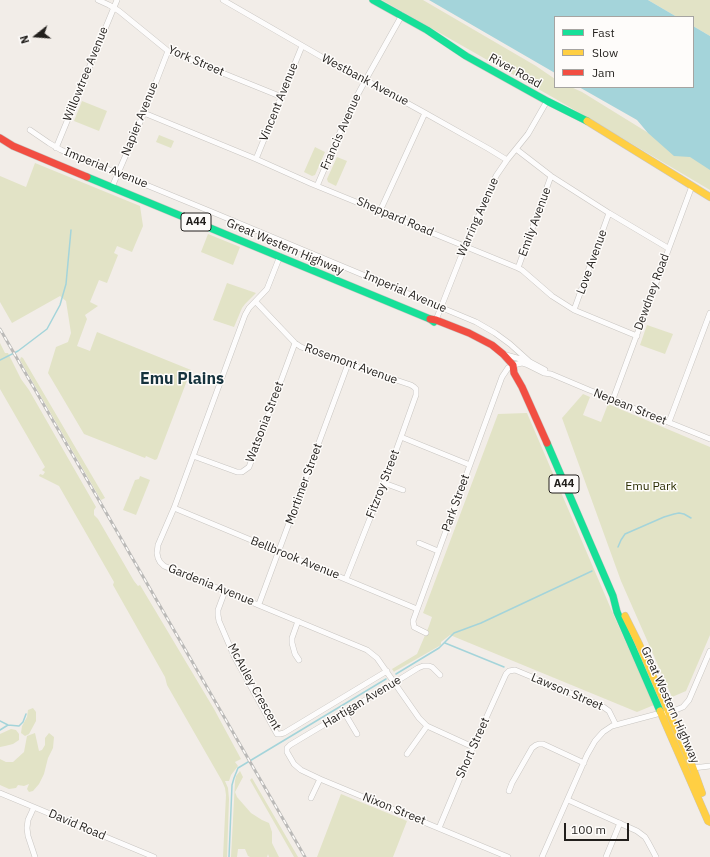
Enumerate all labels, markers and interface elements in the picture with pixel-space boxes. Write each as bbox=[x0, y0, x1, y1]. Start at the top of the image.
north arrow bbox=[16, 16, 56, 56]
legend bbox=[554, 16, 694, 88]
street label: Willowtree Avenue bbox=[60, 25, 112, 123]
text: Fast bbox=[592, 25, 615, 40]
text: N bbox=[17, 34, 32, 45]
street label: York Street bbox=[166, 43, 226, 79]
text: Slow bbox=[592, 45, 618, 60]
street label: Westbank Avenue bbox=[319, 51, 411, 109]
street label: River Road bbox=[486, 51, 544, 91]
street label: Vincent Avenue bbox=[257, 61, 301, 143]
text: Jam bbox=[592, 65, 615, 80]
street label: Napier Avenue bbox=[119, 80, 161, 158]
street label: Francis Avenue bbox=[318, 92, 364, 172]
street label: Imperial Avenue bbox=[62, 145, 150, 191]
street label: Warring Avenue bbox=[454, 175, 502, 259]
street label: Emily Avenue bbox=[516, 185, 554, 259]
street label: Sheppard Road bbox=[354, 194, 436, 240]
road number: A44 bbox=[181, 213, 211, 231]
street label: Great Western Highway bbox=[224, 216, 346, 278]
street label: Love Avenue bbox=[574, 228, 610, 296]
street label: Dewdney Road bbox=[631, 252, 673, 332]
street label: Imperial Avenue bbox=[361, 268, 449, 316]
street label: Rosemont Avenue bbox=[303, 341, 399, 387]
district label: Emu Plains bbox=[140, 369, 224, 389]
street label: Watsonia Street bbox=[243, 379, 287, 465]
street label: Nepean Street bbox=[591, 386, 669, 428]
street label: Mortimer Street bbox=[283, 441, 325, 527]
street label: Fitzroy Street bbox=[363, 448, 403, 520]
street label: Park Street bbox=[439, 472, 473, 534]
road number: A44 bbox=[549, 475, 579, 493]
park label: Emu Park bbox=[625, 480, 677, 494]
street label: Bellbrook Avenue bbox=[248, 534, 342, 582]
street label: Gardenia Avenue bbox=[166, 561, 256, 609]
street label: McAuley Crescent bbox=[224, 641, 284, 733]
street label: Great Western Highway bbox=[638, 644, 702, 766]
street label: Lawson Street bbox=[529, 670, 605, 714]
street label: Hartigan Avenue bbox=[320, 673, 404, 731]
street label: Short Street bbox=[453, 715, 493, 781]
street label: Nixon Street bbox=[360, 790, 428, 828]
street label: David Road bbox=[46, 807, 108, 843]
scale bar bbox=[566, 815, 631, 841]
text: 100 m bbox=[571, 822, 606, 837]

